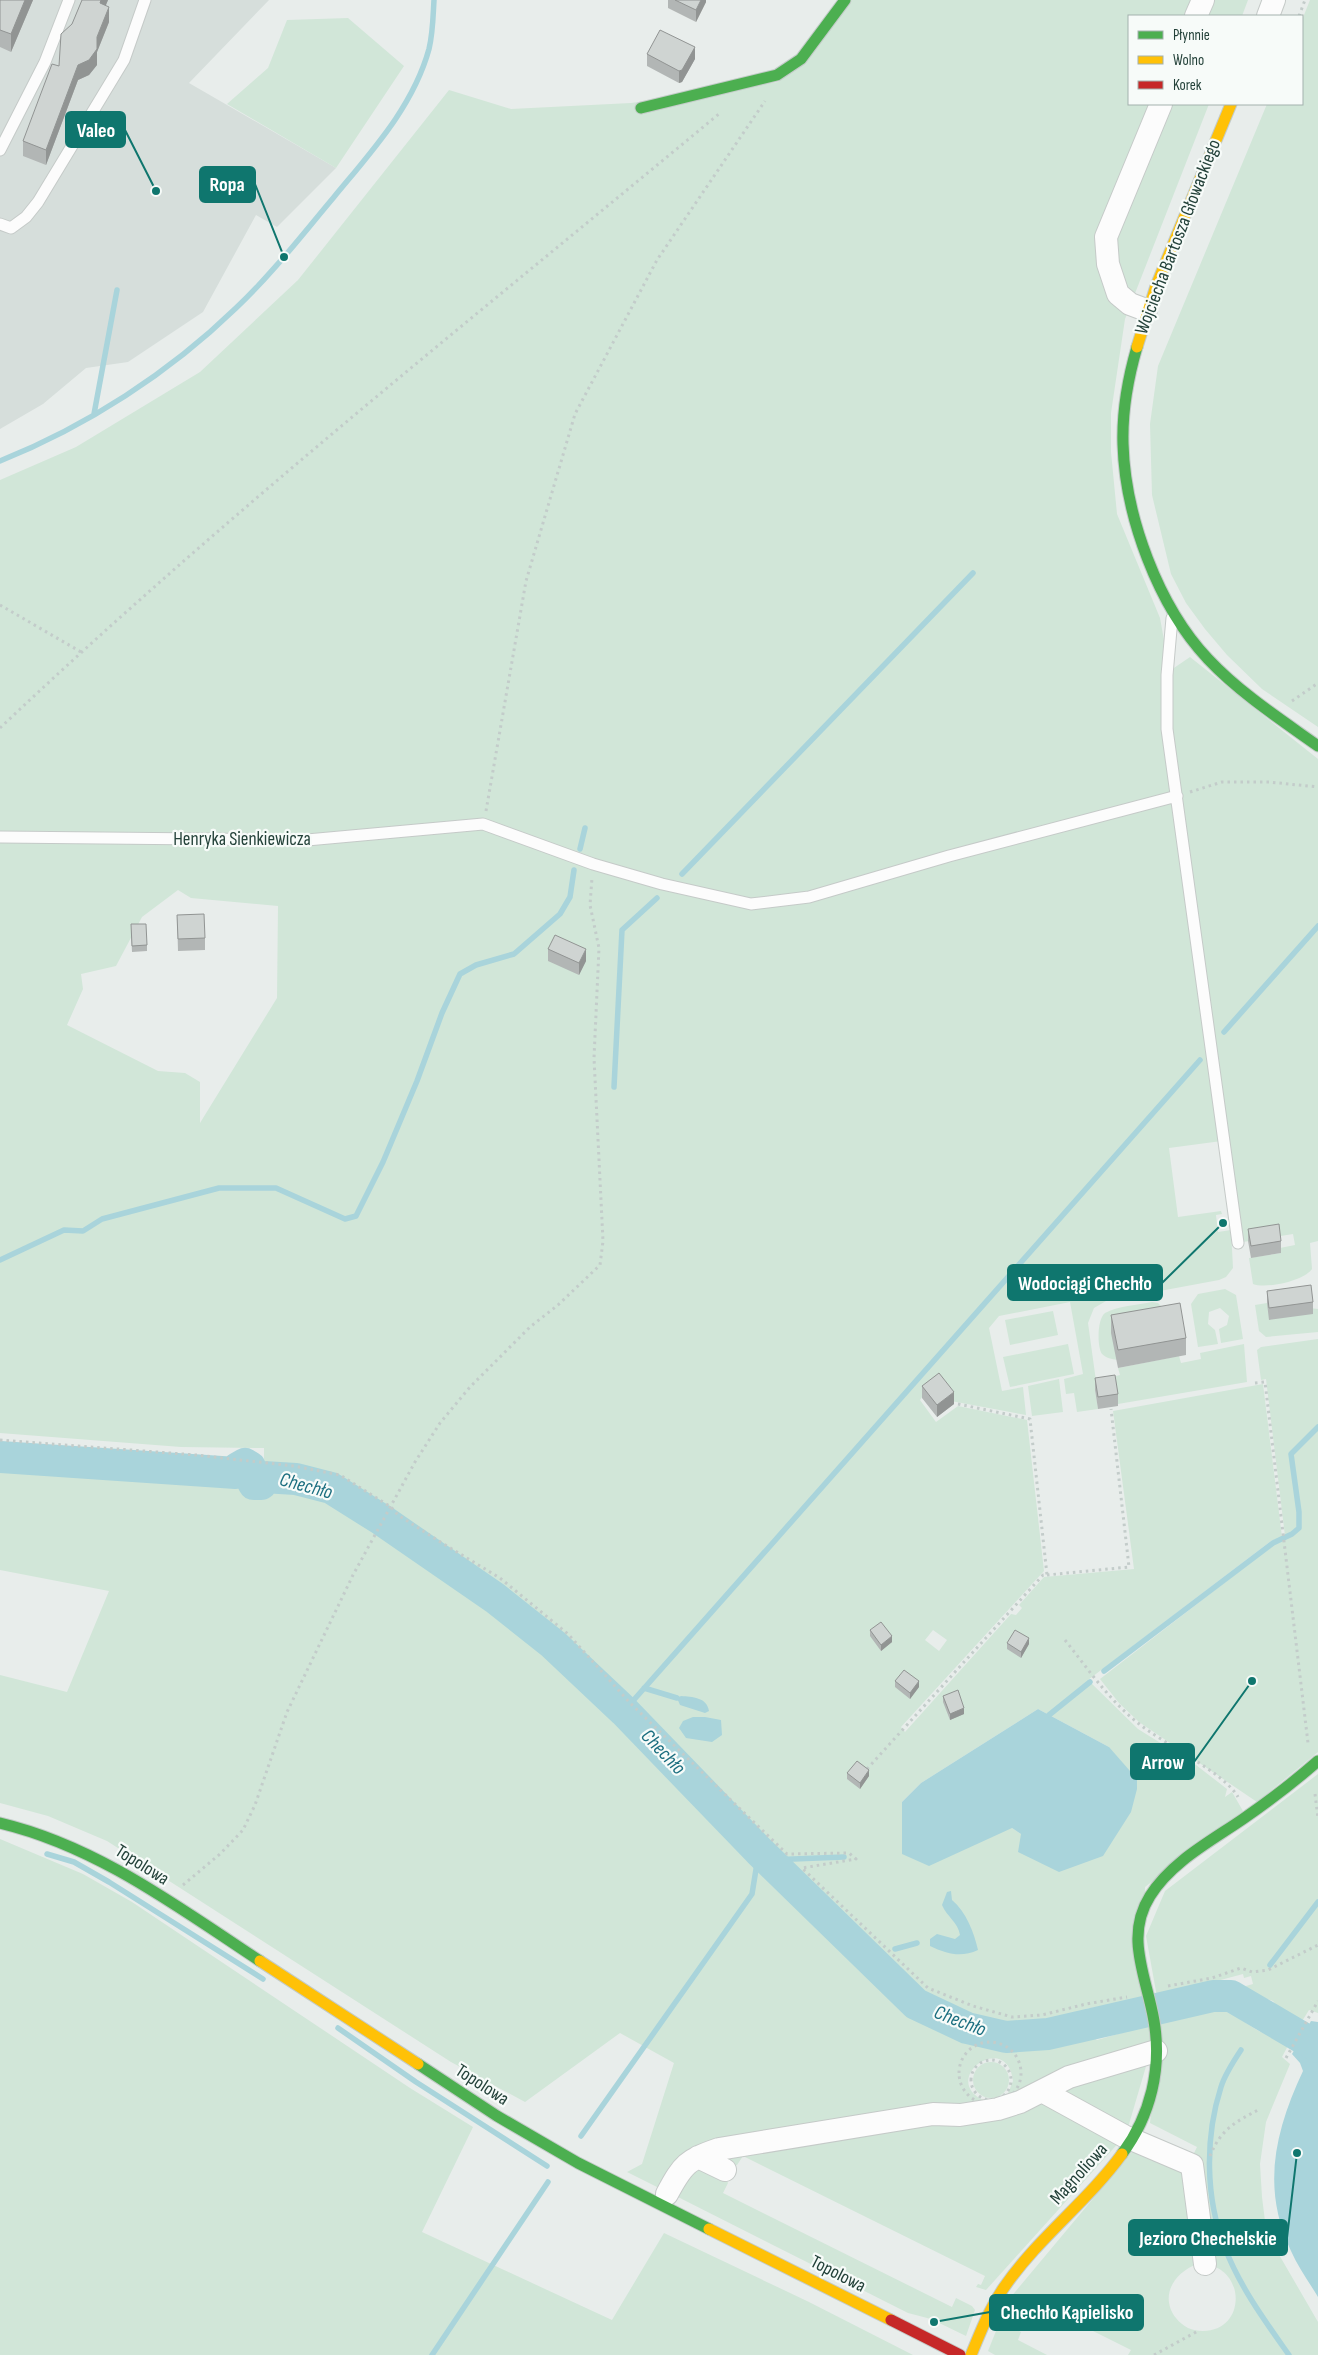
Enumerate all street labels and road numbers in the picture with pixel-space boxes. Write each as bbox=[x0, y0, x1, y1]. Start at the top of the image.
street label: Wojciecha Bartosza Głowackiego bbox=[1130, 136, 1226, 338]
street label: Henryka Sienkiewicza bbox=[173, 828, 311, 851]
street label: Topolowa bbox=[111, 1840, 173, 1890]
street label: Topolowa bbox=[451, 2059, 513, 2111]
street label: Magnoliowa bbox=[1045, 2138, 1113, 2210]
street label: Topolowa bbox=[806, 2250, 870, 2298]

